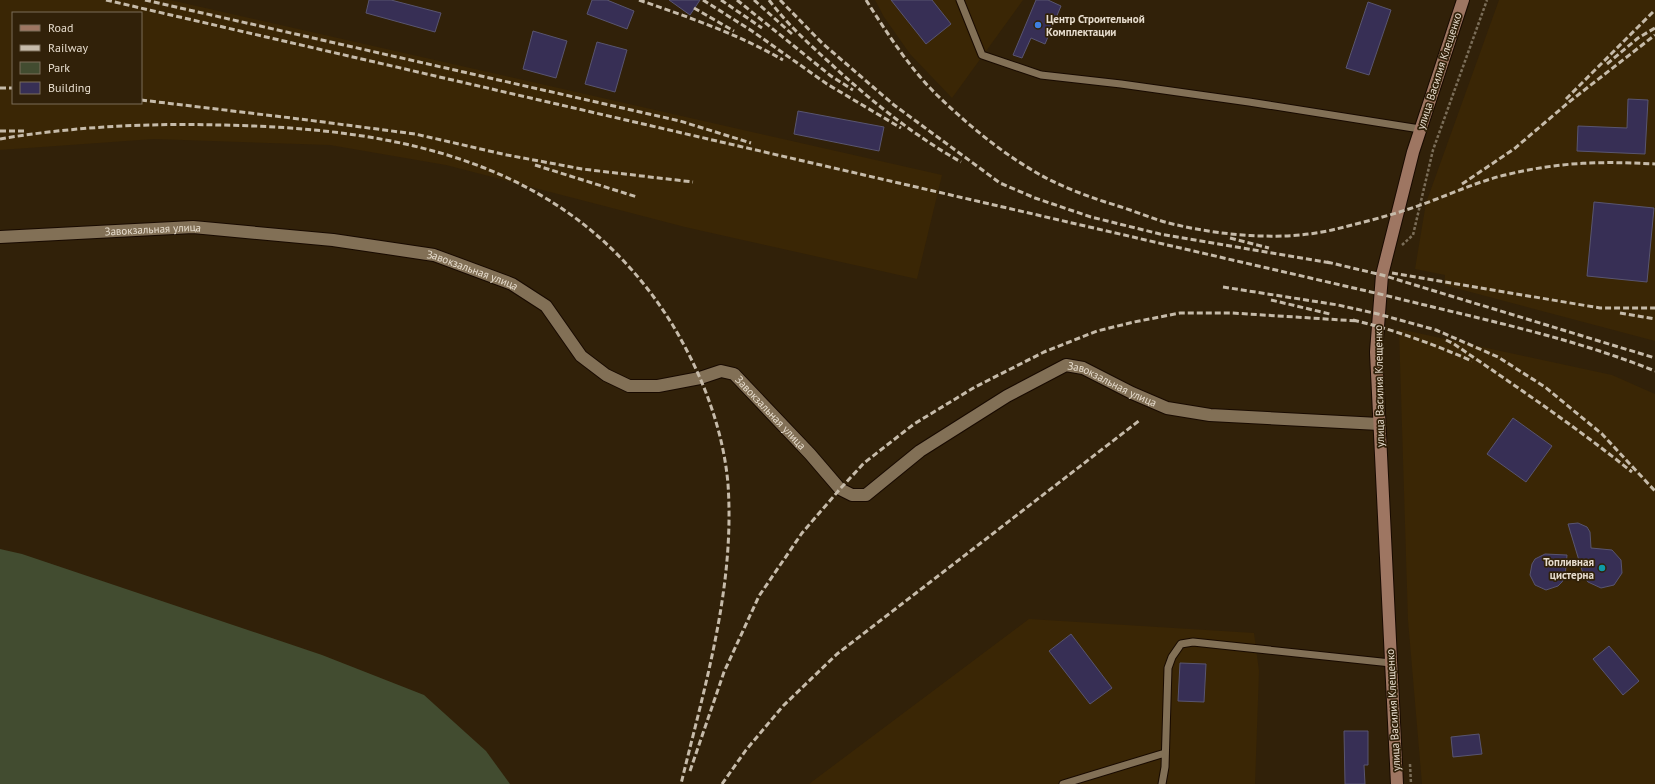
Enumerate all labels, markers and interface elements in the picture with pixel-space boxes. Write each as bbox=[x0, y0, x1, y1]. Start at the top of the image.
street label: улица Василия Клещенко bbox=[1413, 11, 1465, 131]
legend bbox=[12, 12, 142, 104]
place label: Центр Строительной Комплектации bbox=[1046, 12, 1145, 39]
text: Road bbox=[48, 20, 73, 35]
marker: Центр Строительной Комплектации bbox=[1033, 20, 1043, 30]
text: Railway bbox=[48, 40, 88, 55]
text: Park bbox=[48, 60, 70, 75]
text: Building bbox=[48, 80, 91, 95]
street label: Завокзальная улица bbox=[104, 220, 202, 239]
street label: Завокзальная улица bbox=[426, 247, 521, 293]
street label: улица Василия Клещенко bbox=[1371, 325, 1387, 447]
street label: Завокзальная улица bbox=[1066, 358, 1159, 410]
street label: Завокзальная улица bbox=[732, 373, 809, 452]
place label: Топливная цистерна bbox=[1543, 555, 1594, 582]
marker: Топливная цистерна bbox=[1597, 563, 1607, 573]
street label: улица Василия Клещенко bbox=[1383, 649, 1403, 771]

